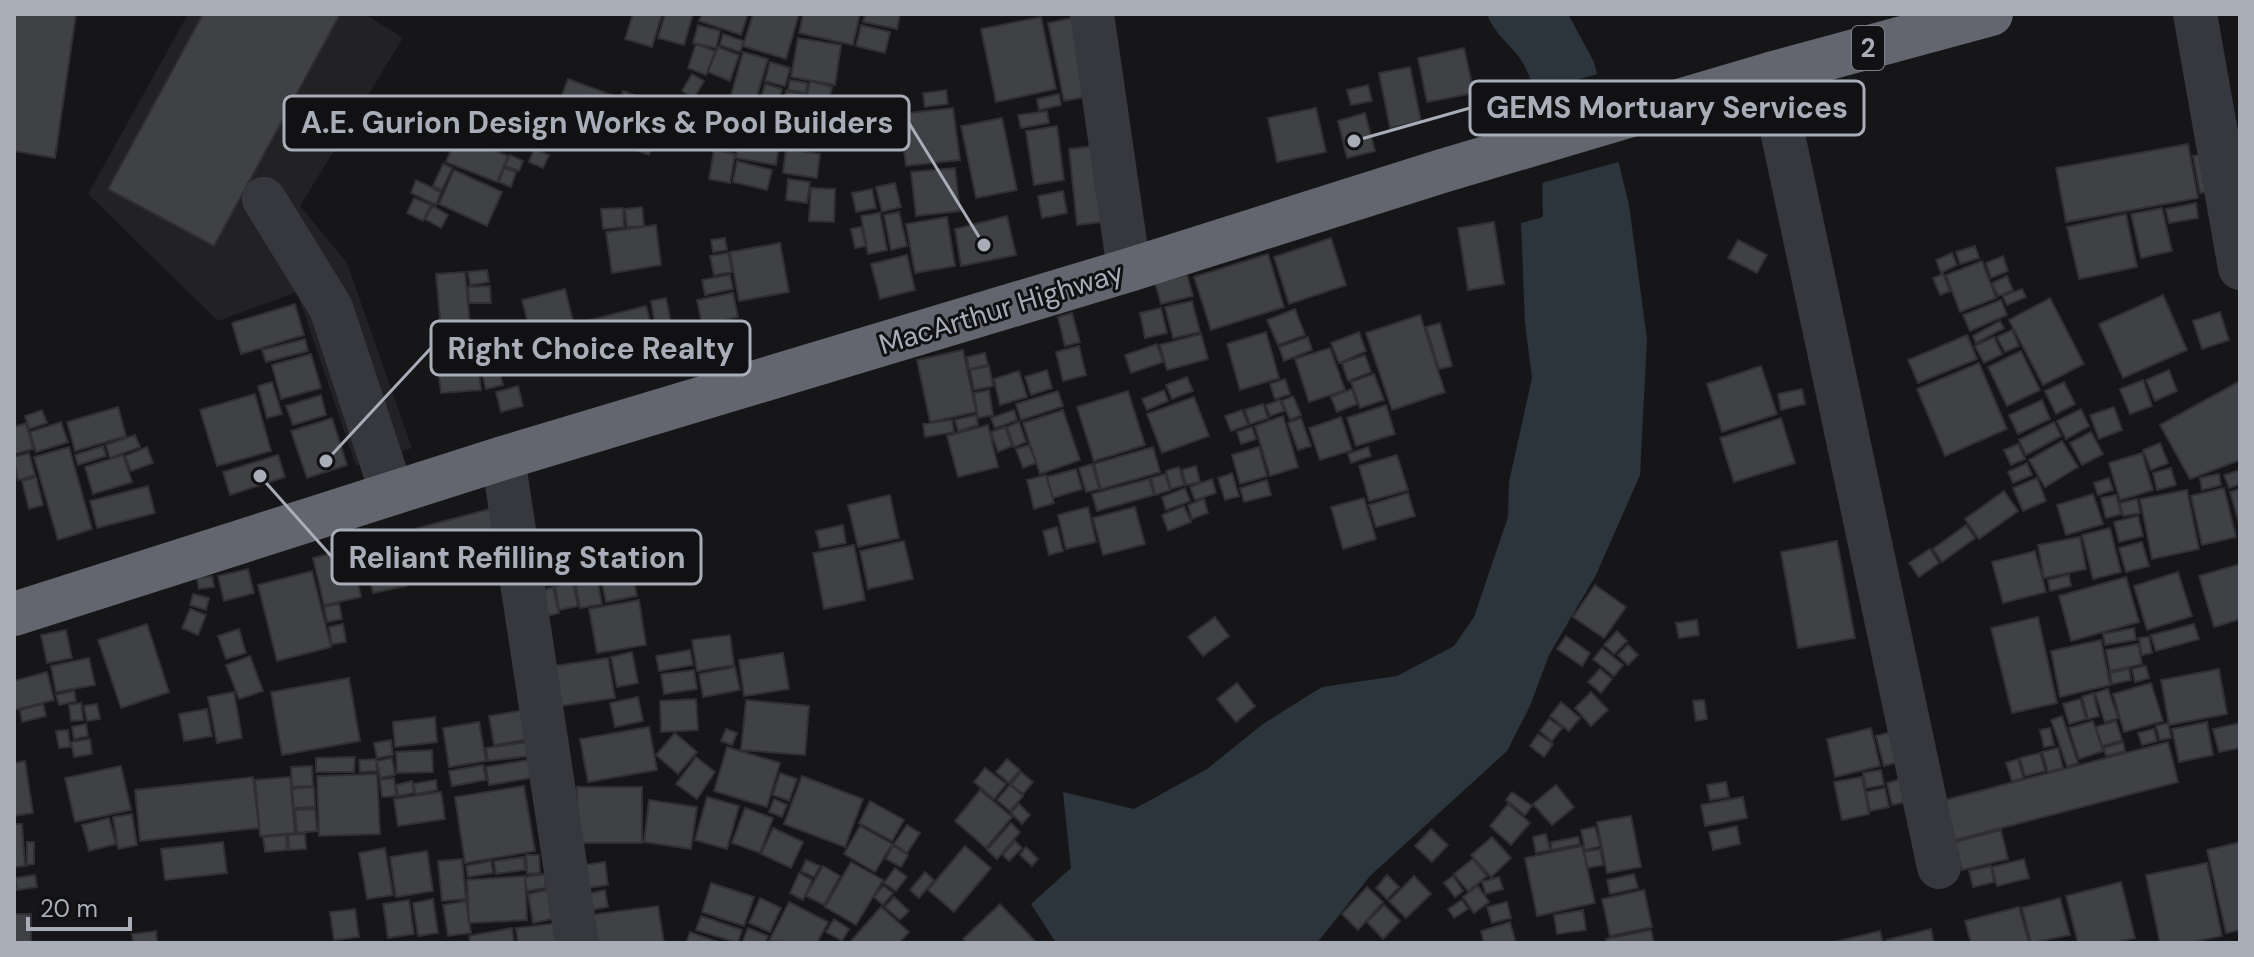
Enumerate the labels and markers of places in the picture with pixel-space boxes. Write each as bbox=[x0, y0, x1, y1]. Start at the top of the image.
callout: GEMS Mortuary Services bbox=[1470, 81, 1864, 135]
callout: A.E. Gurion Design Works & Pool Builders bbox=[284, 96, 909, 150]
callout: Right Choice Realty bbox=[431, 321, 750, 375]
callout: Reliant Refilling Station bbox=[332, 530, 701, 584]

